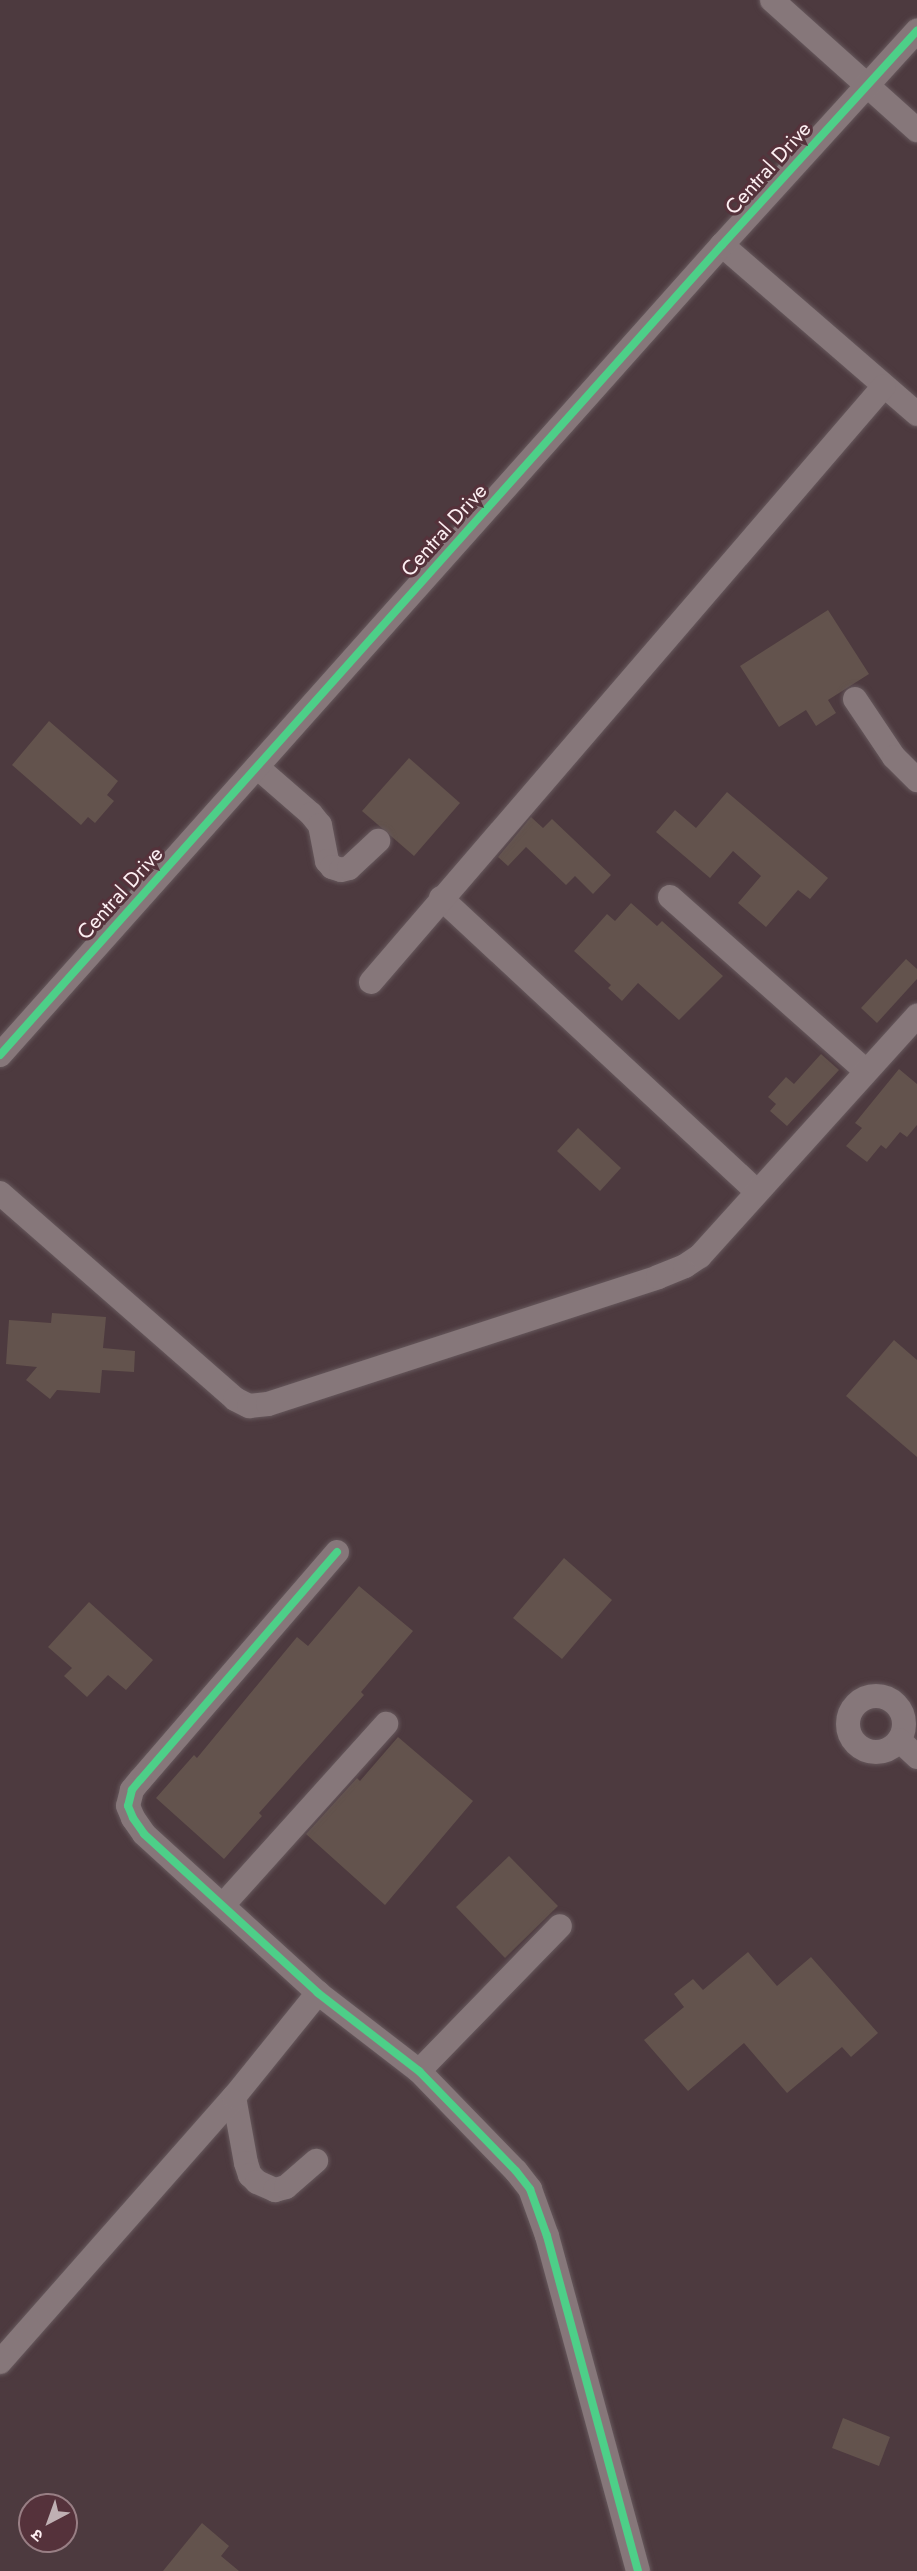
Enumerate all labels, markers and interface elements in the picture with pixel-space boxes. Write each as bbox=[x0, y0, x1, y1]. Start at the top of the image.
street label: Central Drive bbox=[720, 116, 816, 220]
street label: Central Drive bbox=[396, 478, 492, 582]
street label: Central Drive bbox=[72, 841, 168, 945]
north arrow bbox=[18, 2493, 78, 2553]
text: उ bbox=[26, 2524, 48, 2547]

